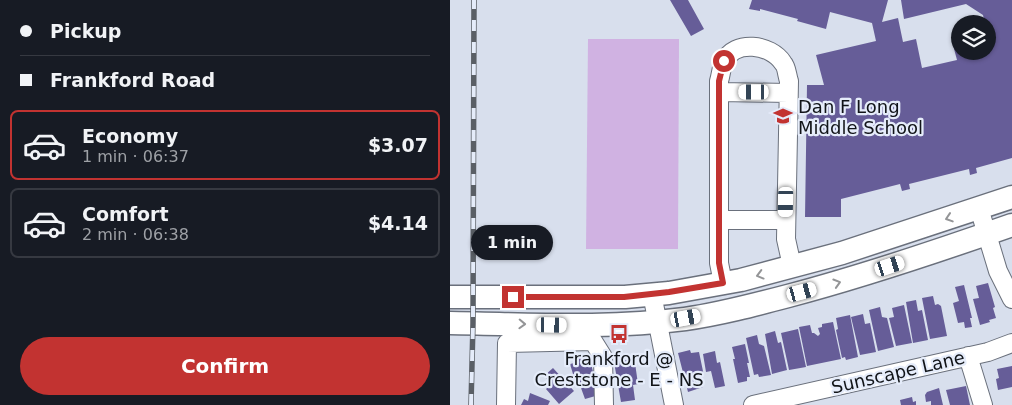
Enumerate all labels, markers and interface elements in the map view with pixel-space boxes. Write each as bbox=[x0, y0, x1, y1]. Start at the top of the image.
map controls bbox=[951, 15, 996, 60]
button: layers bbox=[951, 15, 996, 60]
text: Pickup bbox=[50, 20, 121, 42]
route start bbox=[713, 50, 735, 72]
text: Frankford Road bbox=[50, 69, 215, 91]
car bbox=[739, 85, 769, 100]
place label: Dan F Long Middle School bbox=[798, 96, 923, 138]
school or university icon: Dan F Long Middle School bbox=[772, 105, 794, 127]
icon: car bbox=[22, 123, 67, 168]
text: Economy bbox=[82, 125, 178, 147]
text: $3.07 bbox=[368, 134, 428, 156]
text: 1 min · 06:37 bbox=[82, 147, 189, 166]
car bbox=[778, 187, 793, 217]
icon: car bbox=[22, 201, 67, 246]
text: Comfort bbox=[82, 203, 169, 225]
text: $4.14 bbox=[368, 212, 428, 234]
one-way arrow bbox=[946, 212, 954, 222]
callout: 1 min bbox=[472, 224, 554, 260]
text: 2 min · 06:38 bbox=[82, 225, 189, 244]
text: 1 min bbox=[487, 233, 537, 252]
car bbox=[873, 254, 906, 278]
one-way arrow bbox=[756, 269, 765, 280]
one-way arrow bbox=[832, 278, 841, 288]
car bbox=[785, 281, 818, 303]
route end bbox=[502, 286, 524, 308]
car bbox=[669, 308, 702, 328]
car bbox=[536, 317, 567, 333]
one-way arrow bbox=[518, 319, 526, 329]
bus stop icon: Frankford @ Creststone - E - NS bbox=[608, 323, 630, 345]
button: Confirm bbox=[20, 337, 430, 395]
street label: Sunscape Lane bbox=[829, 346, 967, 398]
place label: Frankford @ Creststone - E - NS bbox=[534, 348, 704, 390]

